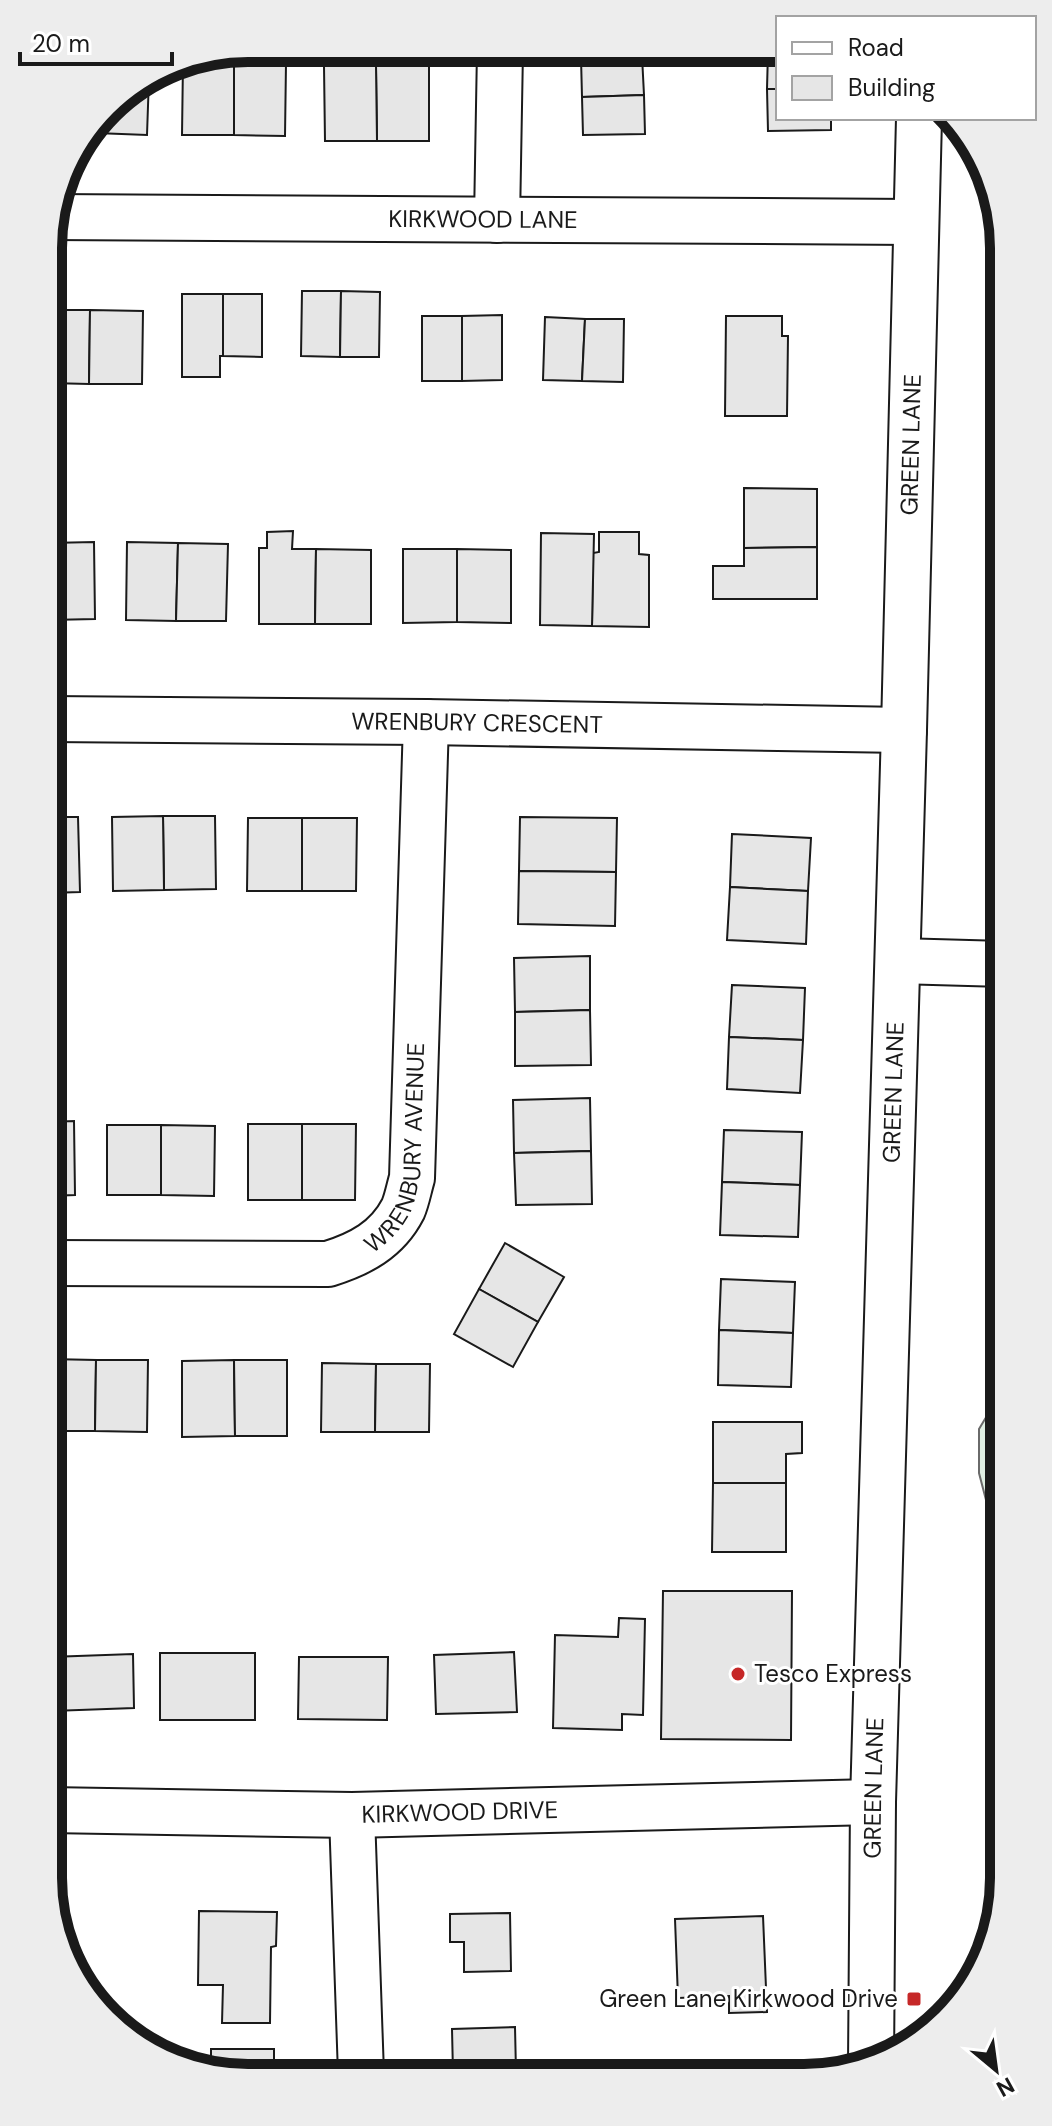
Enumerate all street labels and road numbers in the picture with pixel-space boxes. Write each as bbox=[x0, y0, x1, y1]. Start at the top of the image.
street label: KIRKWOOD LANE bbox=[388, 203, 578, 235]
street label: GREEN LANE bbox=[893, 374, 928, 516]
street label: WRENBURY CRESCENT bbox=[351, 705, 603, 740]
street label: GREEN LANE bbox=[875, 1021, 911, 1163]
street label: WRENBURY AVENUE bbox=[358, 1042, 431, 1260]
street label: GREEN LANE bbox=[857, 1717, 890, 1859]
street label: KIRKWOOD DRIVE bbox=[361, 1794, 559, 1830]

